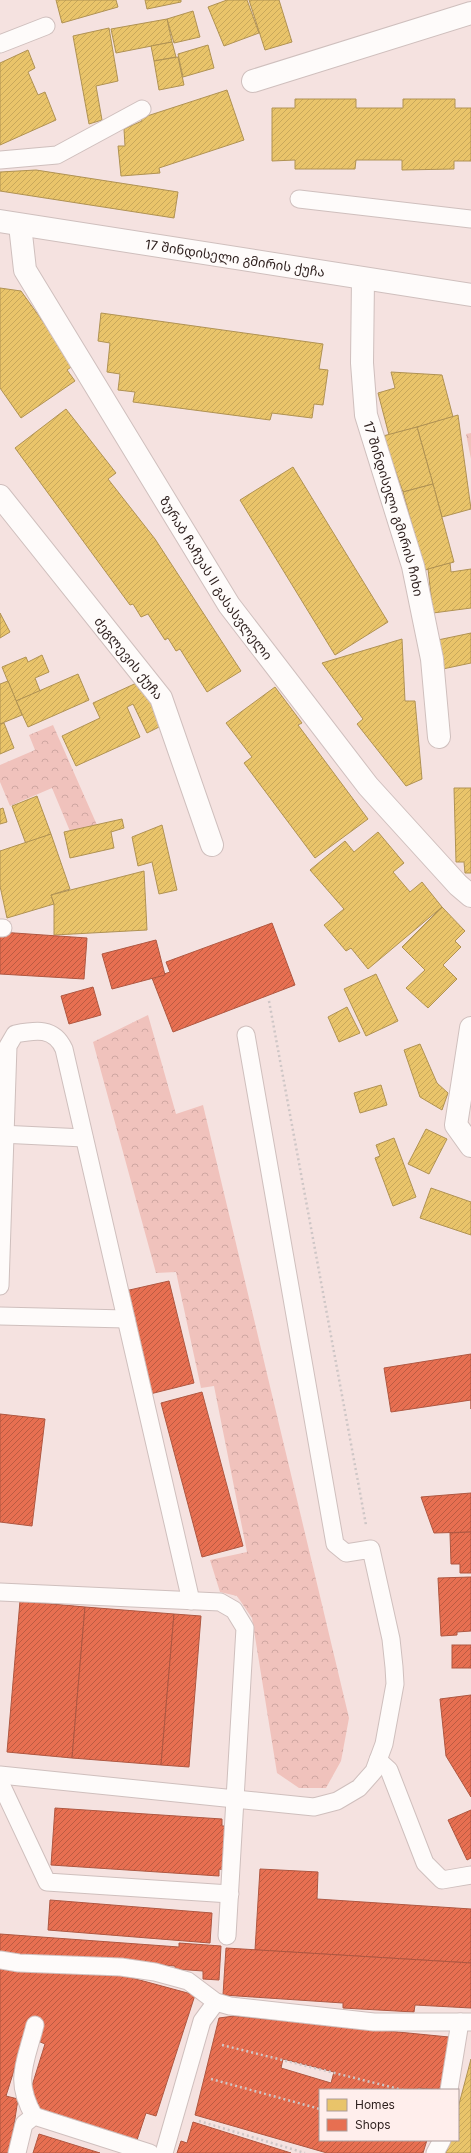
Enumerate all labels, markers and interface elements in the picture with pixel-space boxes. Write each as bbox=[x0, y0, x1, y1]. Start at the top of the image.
street label: 17 შინდისელი გმირის ქუჩა bbox=[144, 236, 326, 280]
street label: 17 შინდისელი გმირის ჩიხი bbox=[360, 419, 427, 598]
street label: ზურაბ ჩაჩუას II გასასვლელი bbox=[157, 493, 276, 663]
street label: ძეგლევის ქუჩა bbox=[91, 613, 167, 702]
legend bbox=[319, 2089, 459, 2141]
text: Homes bbox=[355, 2097, 395, 2112]
text: Shops bbox=[355, 2117, 391, 2132]

